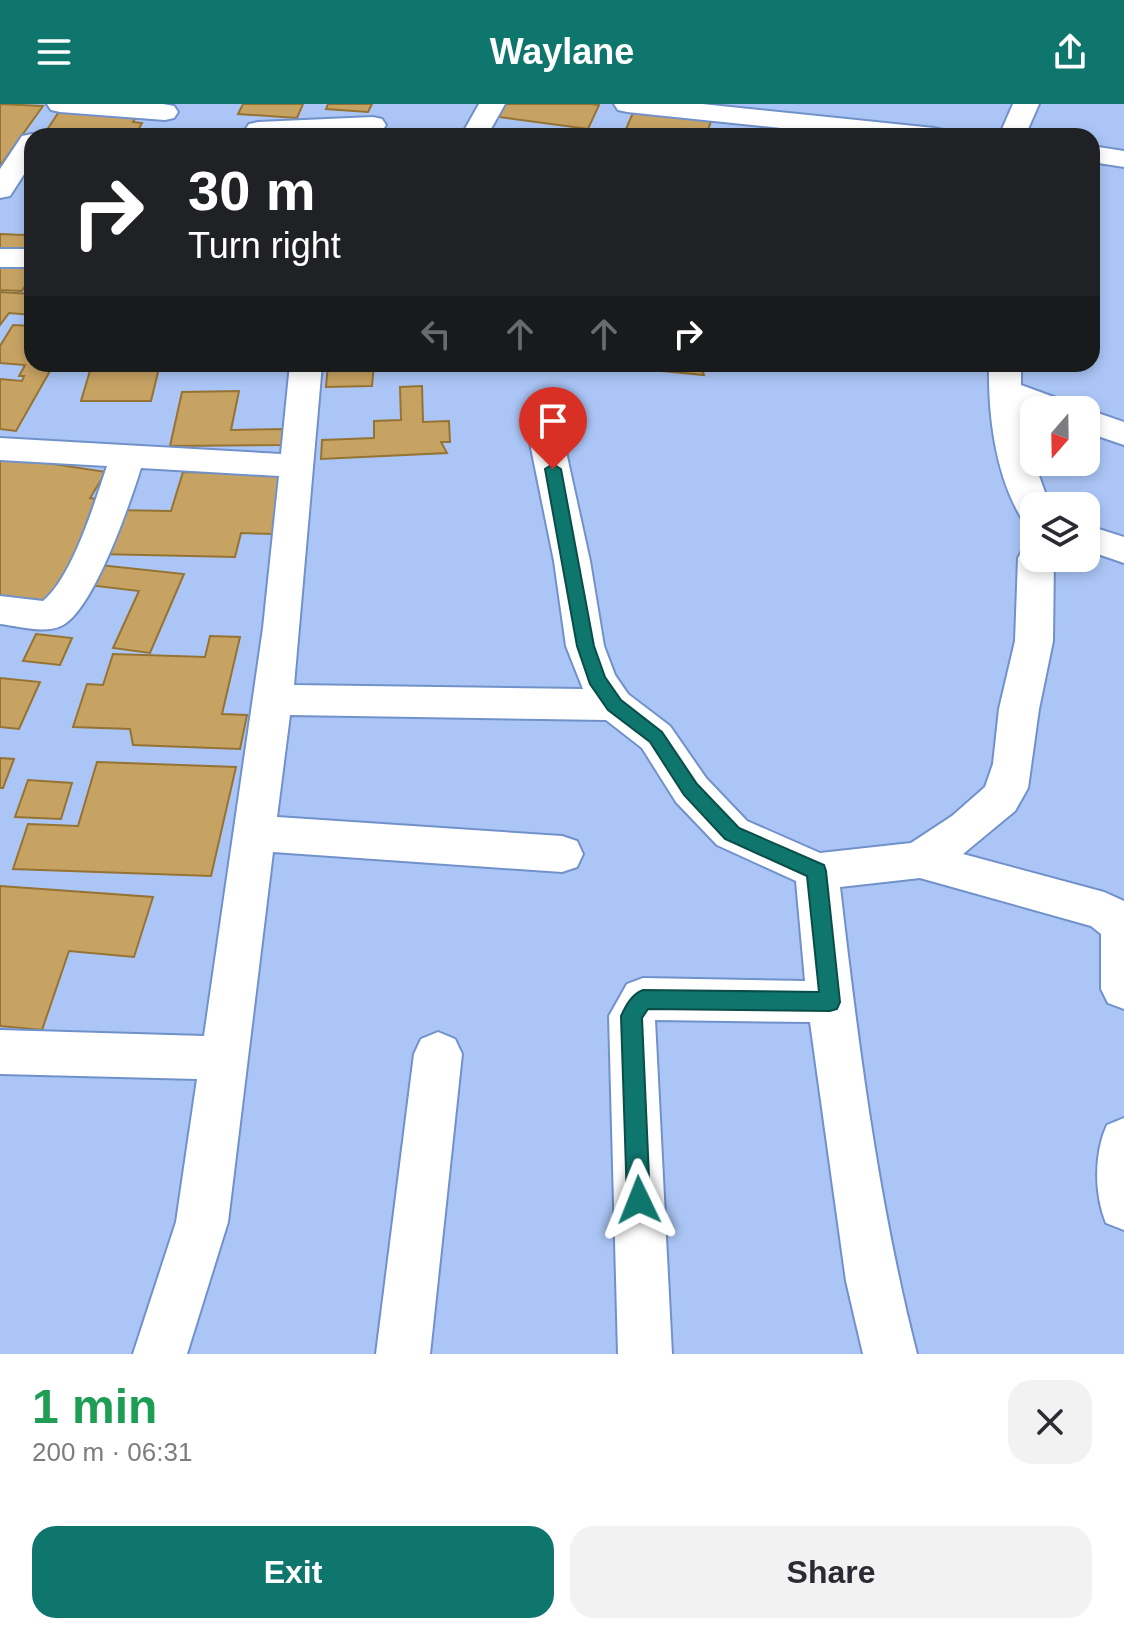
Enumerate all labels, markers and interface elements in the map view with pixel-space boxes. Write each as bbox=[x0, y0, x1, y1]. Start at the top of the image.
icon: menu bbox=[32, 30, 76, 74]
icon: share bbox=[1048, 30, 1092, 74]
text: Waylane bbox=[490, 31, 634, 72]
text: 30 m bbox=[188, 159, 316, 222]
icon: right bbox=[56, 160, 160, 264]
text: Turn right bbox=[188, 225, 341, 266]
icon: left bbox=[414, 312, 458, 356]
icon: ahead bbox=[498, 312, 542, 356]
icon: ahead bbox=[582, 312, 626, 356]
icon: right bbox=[666, 312, 710, 356]
pin bbox=[519, 387, 587, 469]
north arrow bbox=[1020, 396, 1100, 476]
map controls bbox=[1020, 396, 1100, 572]
icon: arrive bbox=[531, 399, 575, 443]
button: layers bbox=[1020, 492, 1100, 572]
position arrow bbox=[597, 1158, 681, 1242]
text: 1 min bbox=[32, 1380, 157, 1433]
button: close bbox=[1008, 1380, 1092, 1464]
text: 200 m · 06:31 bbox=[32, 1437, 192, 1467]
button: Exit bbox=[32, 1526, 554, 1618]
button: Share bbox=[570, 1526, 1092, 1618]

